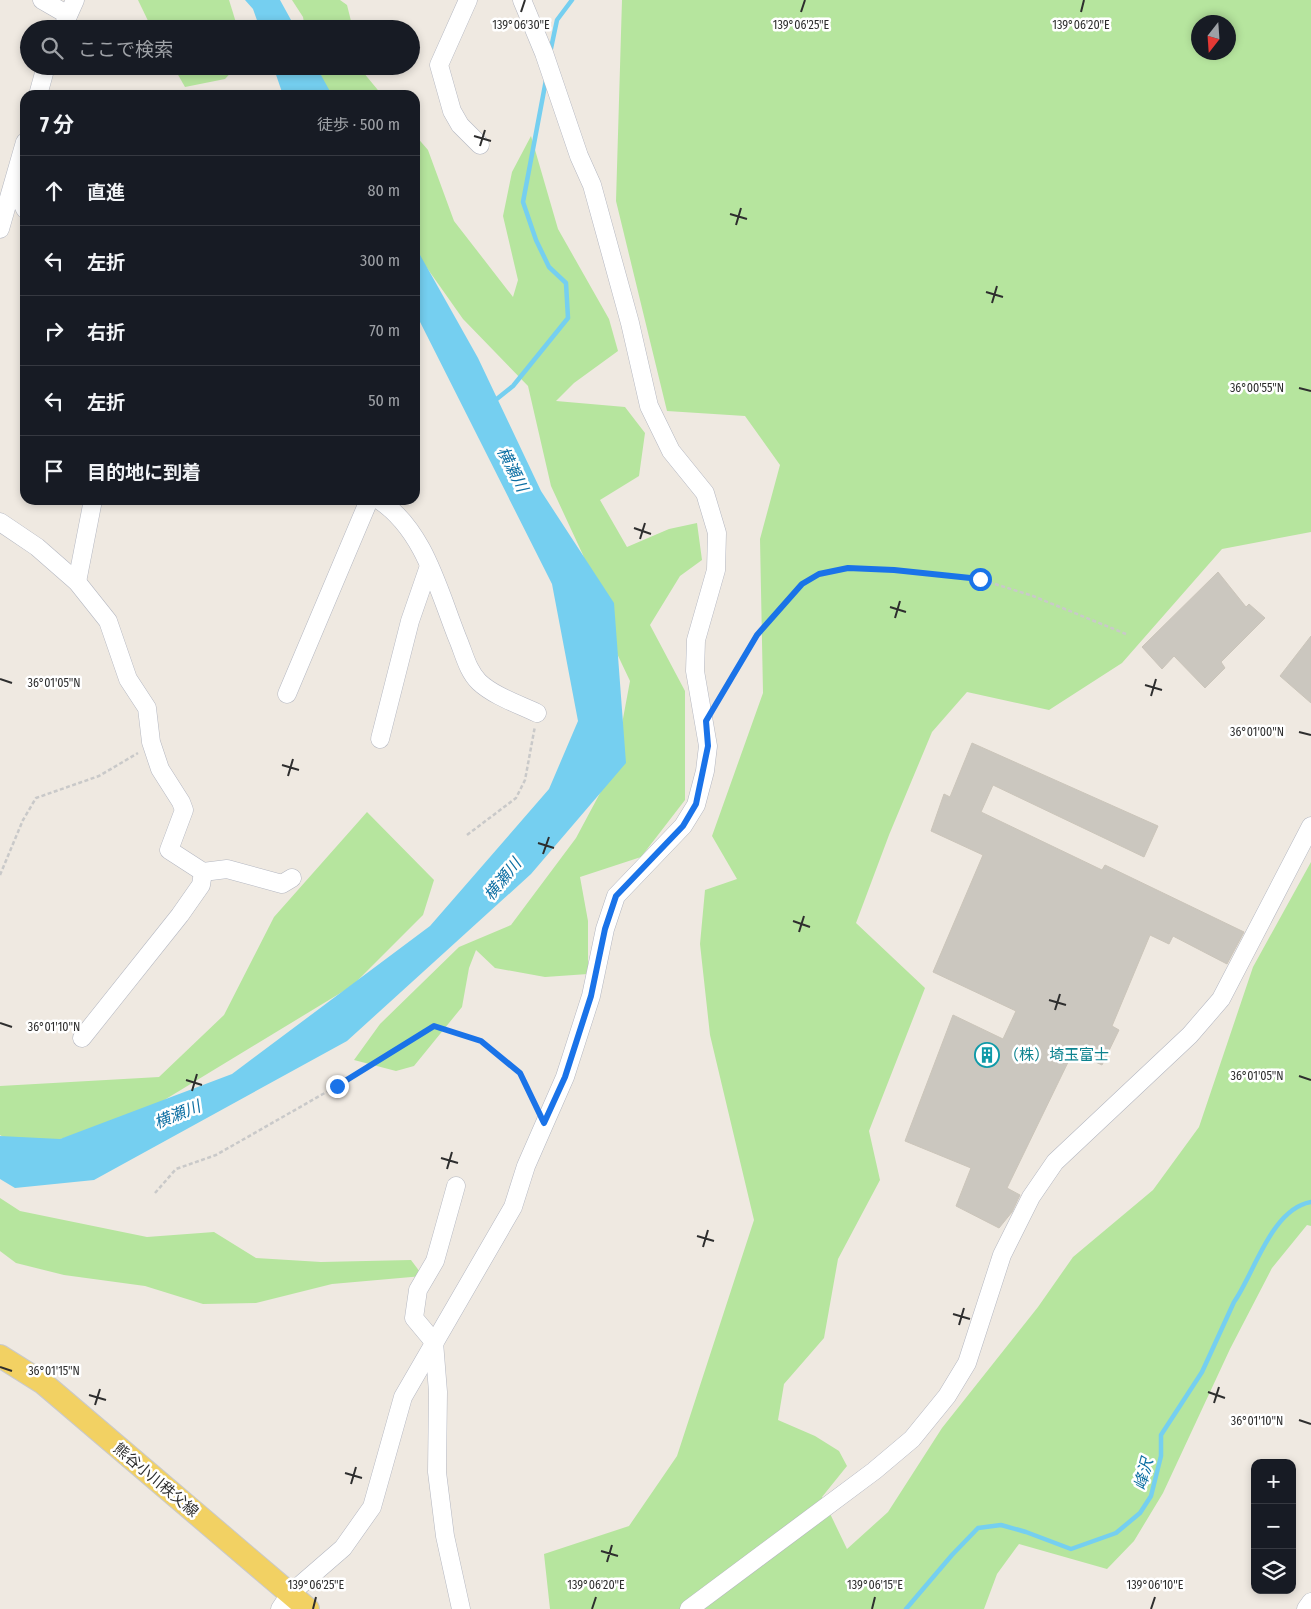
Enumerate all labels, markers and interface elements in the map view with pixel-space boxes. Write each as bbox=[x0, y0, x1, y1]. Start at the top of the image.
north arrow bbox=[1191, 15, 1236, 60]
text: 139°06'30"E bbox=[492, 18, 550, 32]
text: 139°06'25"E bbox=[773, 18, 830, 32]
text: 139°06'20"E bbox=[1052, 18, 1110, 32]
search box bbox=[20, 20, 420, 75]
icon: search bbox=[38, 34, 66, 62]
text: ここで検索 bbox=[78, 38, 173, 61]
text: 7 分 bbox=[40, 112, 74, 138]
text: 徒歩 · 500 m bbox=[317, 115, 400, 134]
icon: ahead bbox=[40, 177, 68, 205]
text: 直進 bbox=[87, 181, 125, 204]
text: 80 m bbox=[368, 181, 400, 200]
icon: left bbox=[40, 247, 68, 275]
text: 左折 bbox=[87, 251, 125, 274]
text: 300 m bbox=[360, 251, 400, 270]
icon: right bbox=[40, 317, 68, 345]
text: 右折 bbox=[87, 321, 125, 344]
text: 70 m bbox=[369, 321, 400, 340]
text: 36°00'55"N bbox=[1230, 381, 1284, 395]
icon: left bbox=[40, 387, 68, 415]
text: 左折 bbox=[87, 391, 125, 414]
text: 50 m bbox=[368, 391, 400, 410]
water label: 横瀬川 bbox=[493, 444, 533, 497]
icon: arrive bbox=[40, 457, 68, 485]
text: 目的地に到着 bbox=[87, 461, 201, 484]
route start bbox=[969, 568, 992, 591]
text: 36°01'05"N bbox=[27, 676, 81, 690]
text: 36°01'00"N bbox=[1230, 725, 1284, 739]
water label: 横瀬川 bbox=[480, 853, 526, 904]
text: 36°01'10"N bbox=[28, 1020, 80, 1034]
building icon: （株）埼玉富士 bbox=[974, 1042, 1000, 1068]
place label: （株）埼玉富士 bbox=[1004, 1046, 1109, 1064]
text: 36°01'05"N bbox=[1230, 1069, 1284, 1083]
route end bbox=[326, 1075, 349, 1098]
water label: 横瀬川 bbox=[151, 1096, 205, 1132]
text: 36°01'15"N bbox=[28, 1364, 80, 1378]
text: 36°01'10"N bbox=[1231, 1414, 1283, 1428]
street label: 熊谷小川秩父線 bbox=[110, 1439, 202, 1521]
water label: 峰沢 bbox=[1130, 1454, 1157, 1492]
map controls bbox=[1251, 1459, 1296, 1594]
button: + bbox=[1251, 1459, 1296, 1504]
button: − bbox=[1251, 1504, 1296, 1549]
button: layers bbox=[1251, 1549, 1296, 1594]
text: 139°06'25"E bbox=[288, 1578, 345, 1592]
text: 139°06'20"E bbox=[567, 1578, 625, 1592]
text: 139°06'15"E bbox=[847, 1578, 903, 1592]
text: 139°06'10"E bbox=[1127, 1578, 1184, 1592]

